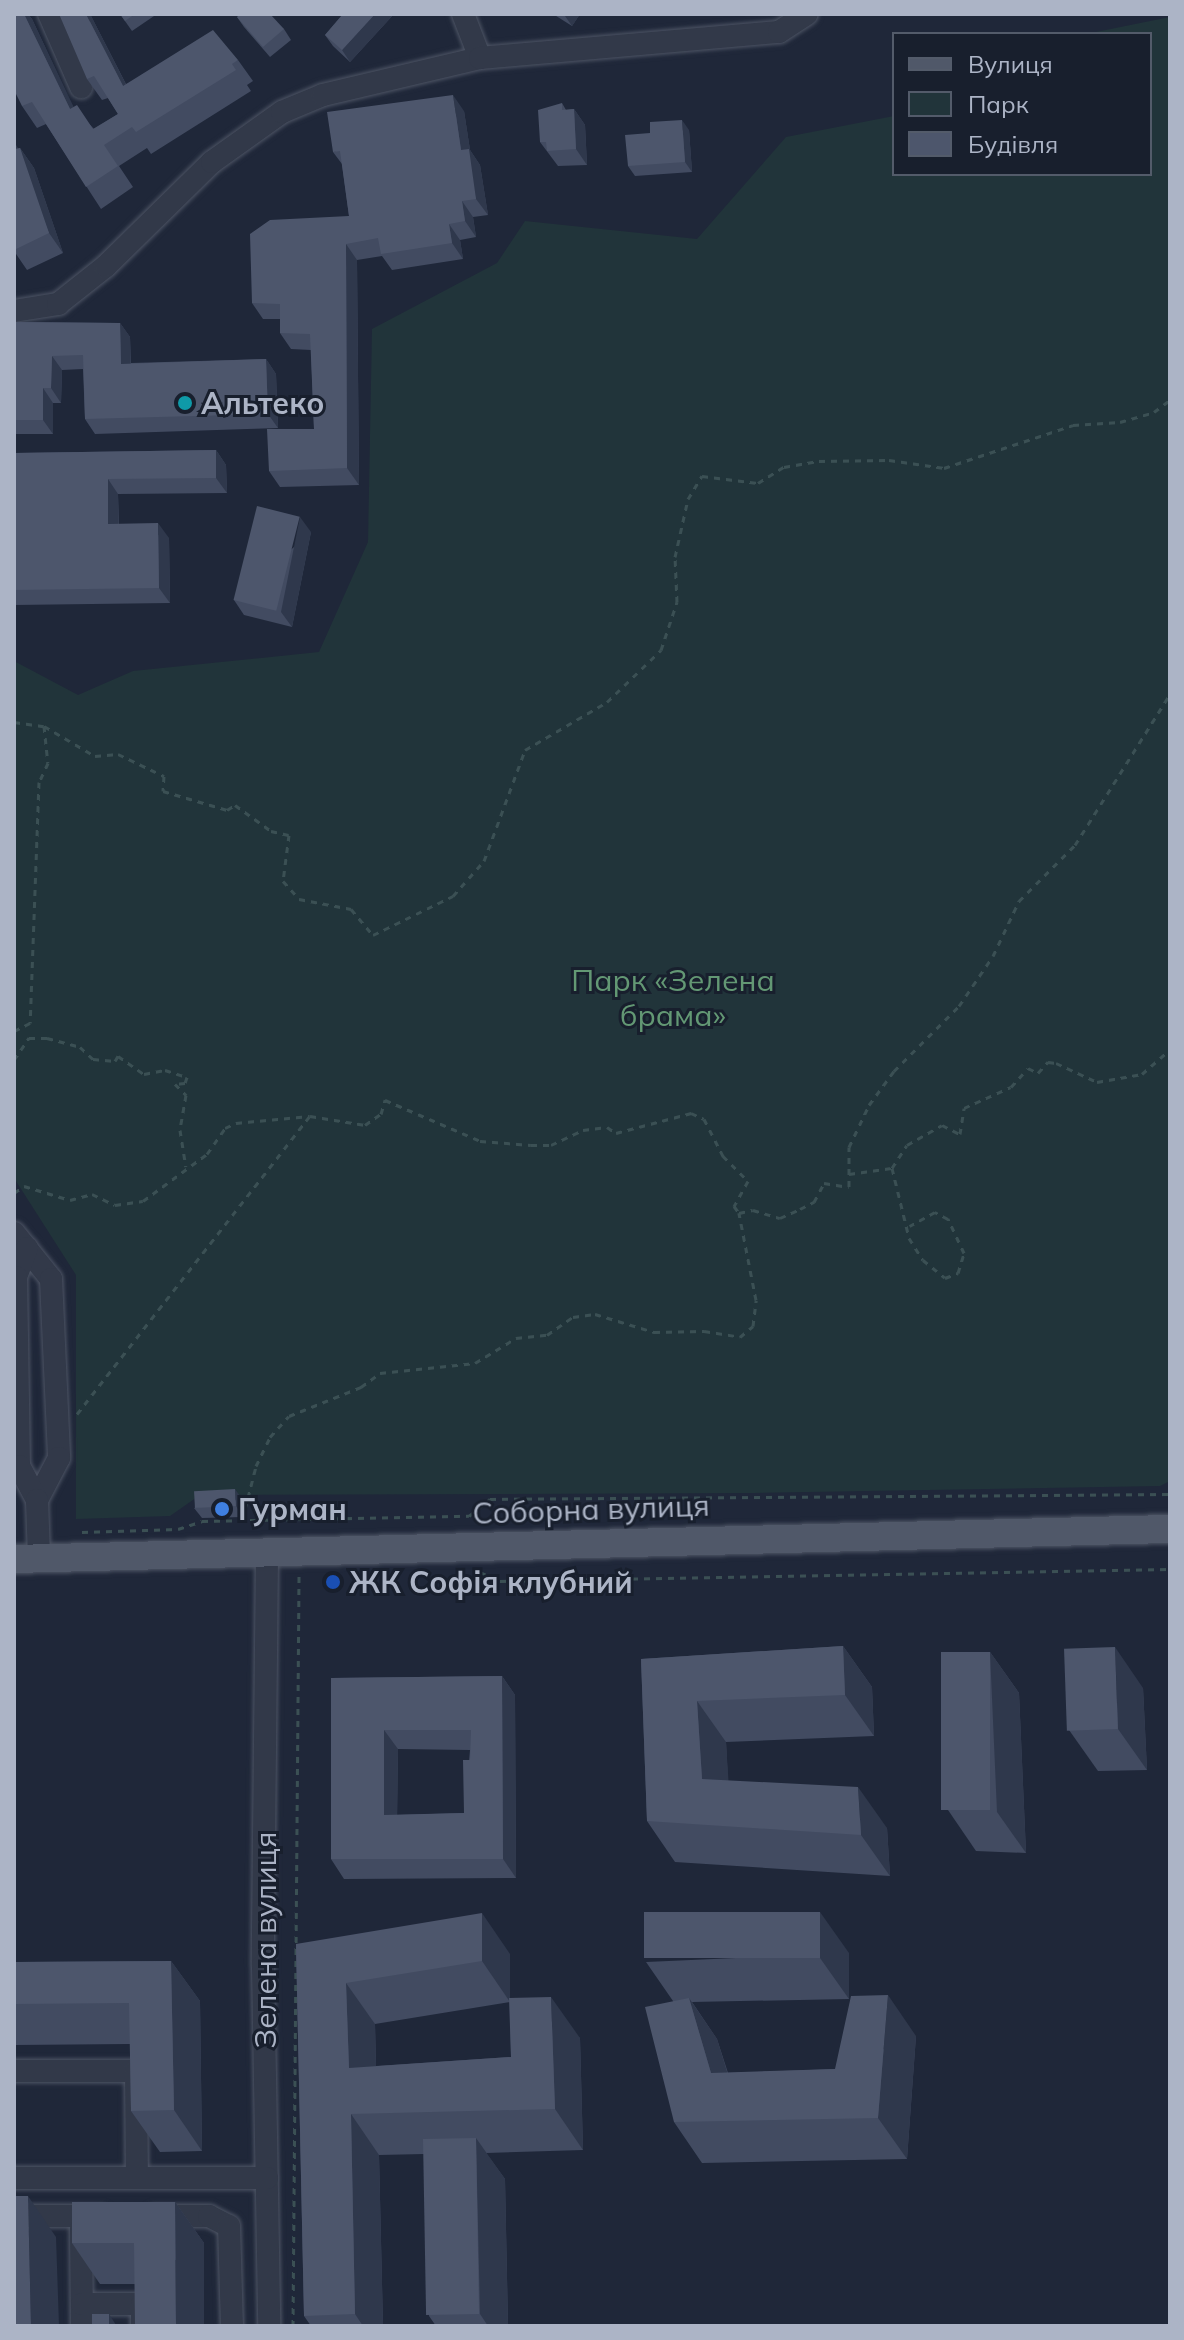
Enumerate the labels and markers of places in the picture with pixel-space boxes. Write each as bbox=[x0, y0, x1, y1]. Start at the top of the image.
place label: Альтеко bbox=[201, 385, 324, 421]
marker: Альтеко bbox=[176, 394, 194, 412]
place label: Гурман bbox=[238, 1491, 347, 1527]
marker: Гурман bbox=[213, 1500, 231, 1518]
place label: ЖК Софія клубний bbox=[349, 1564, 633, 1600]
marker: ЖК Софія клубний bbox=[324, 1573, 342, 1591]

